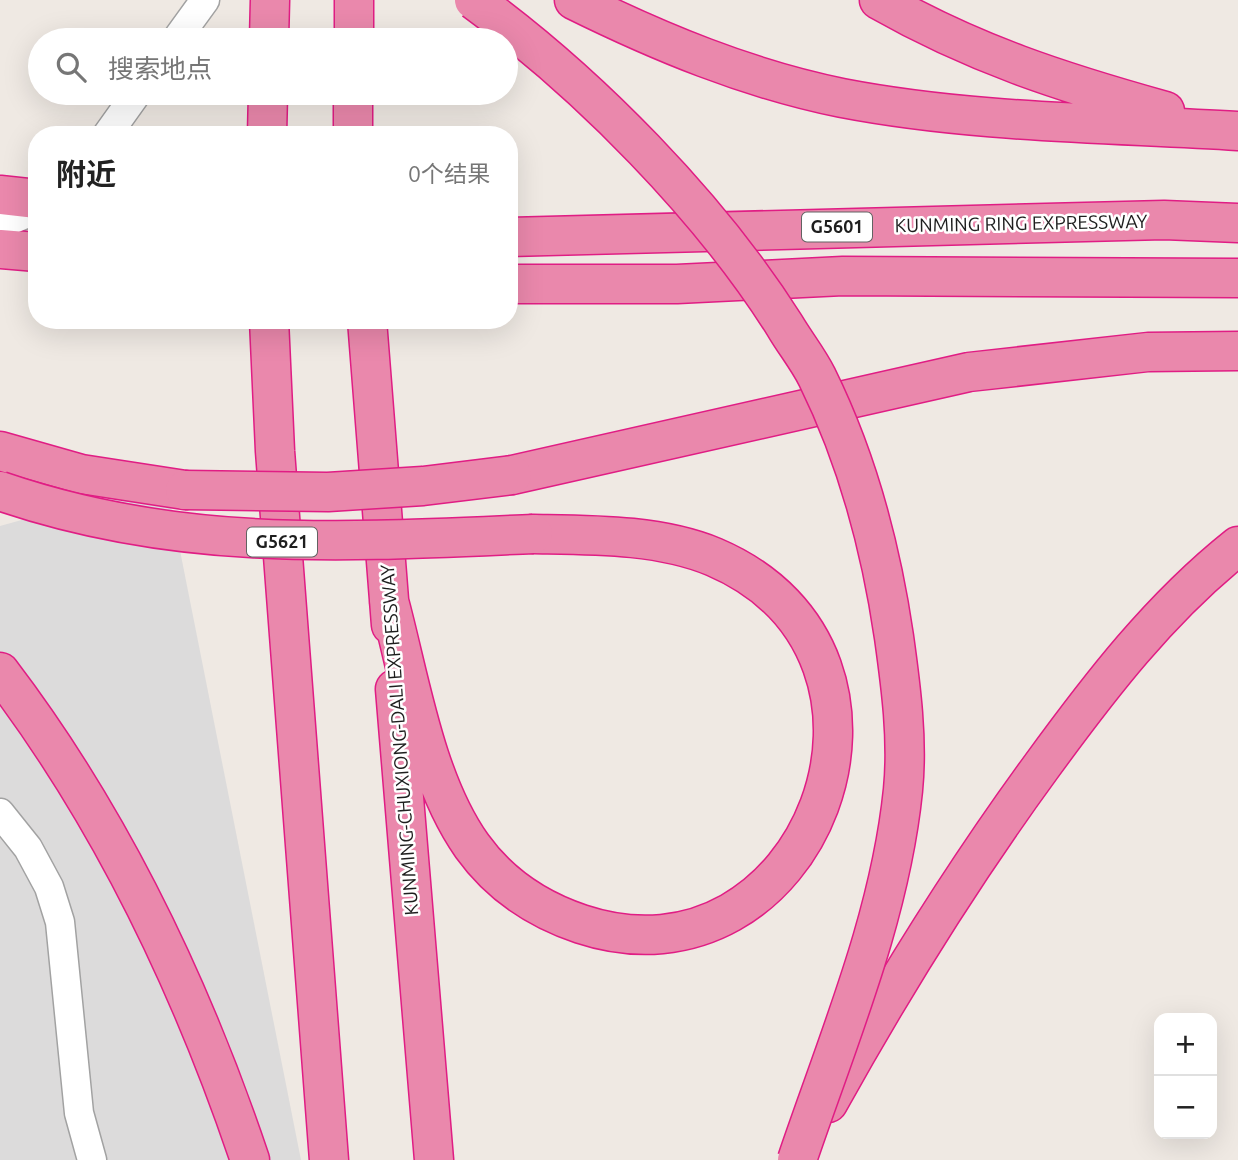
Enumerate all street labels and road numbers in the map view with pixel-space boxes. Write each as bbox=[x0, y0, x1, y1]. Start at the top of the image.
street label: KUNMING RING EXPRESSWAY bbox=[894, 210, 1148, 236]
road number: G5601 bbox=[802, 212, 872, 242]
road number: G5621 bbox=[247, 528, 317, 556]
street label: KUNMING-CHUXIONG-DALI EXPRESSWAY bbox=[376, 564, 422, 916]

